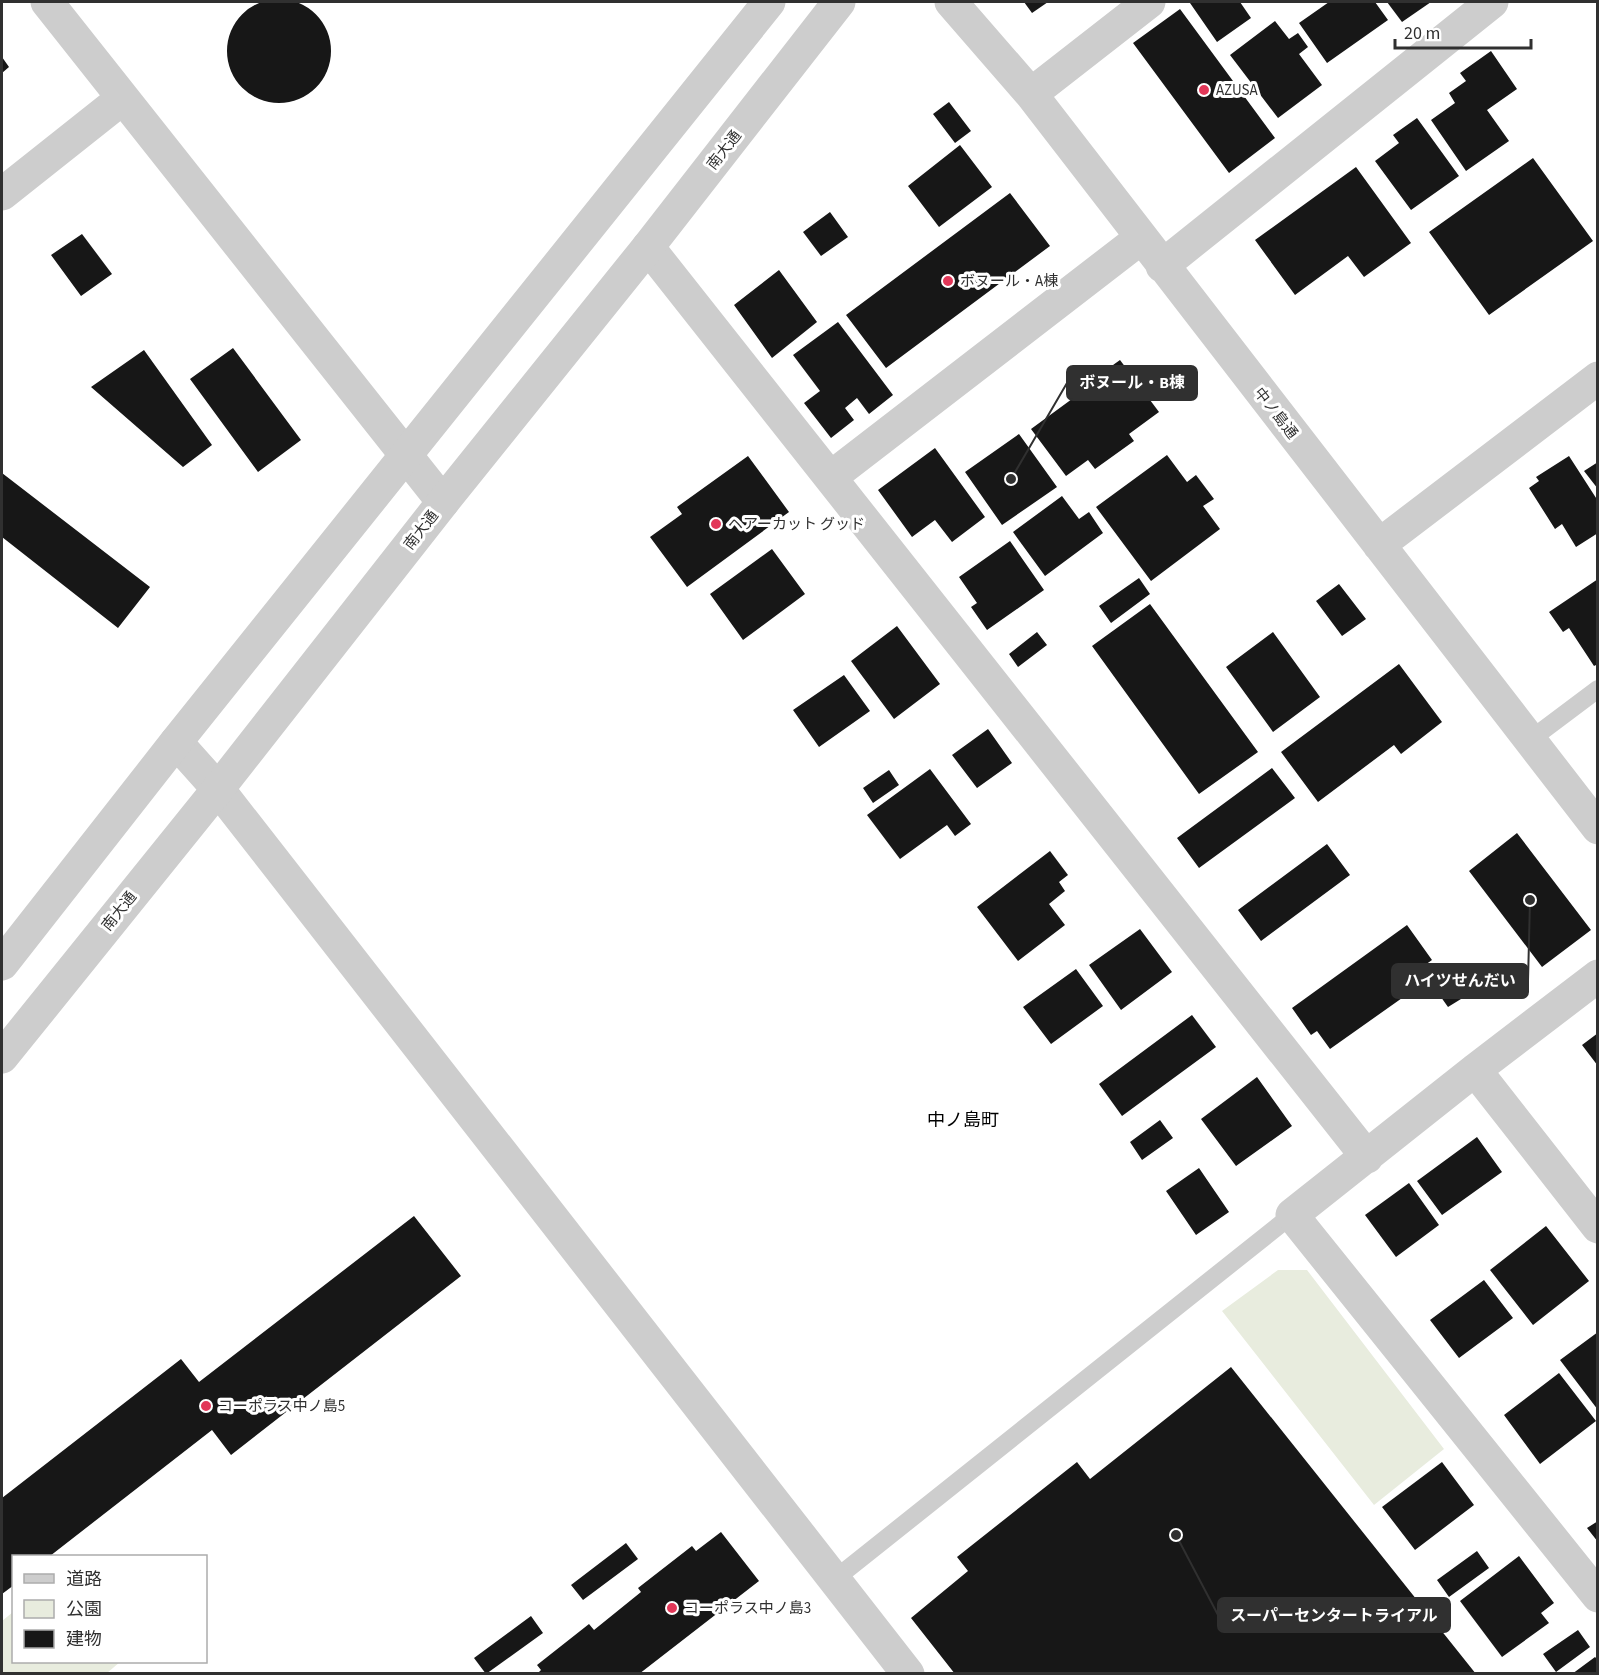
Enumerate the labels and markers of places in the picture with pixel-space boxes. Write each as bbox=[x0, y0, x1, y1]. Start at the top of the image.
place label: AZUSA bbox=[1216, 80, 1259, 101]
marker: AZUSA bbox=[1197, 83, 1211, 97]
place label: ボヌール・A棟 bbox=[960, 271, 1058, 292]
marker: ボヌール・A棟 bbox=[941, 274, 955, 288]
callout: ボヌール・B棟 bbox=[1067, 366, 1197, 400]
place label: ヘアーカット グッド bbox=[728, 514, 865, 535]
marker: ヘアーカット グッド bbox=[709, 517, 723, 531]
callout: ハイツせんだい bbox=[1392, 964, 1528, 998]
place label: コーポラス中ノ島5 bbox=[218, 1396, 345, 1417]
marker: コーポラス中ノ島5 bbox=[199, 1399, 213, 1413]
place label: コーポラス中ノ島3 bbox=[684, 1598, 811, 1619]
callout: スーパーセンタートライアル bbox=[1218, 1598, 1450, 1632]
marker: コーポラス中ノ島3 bbox=[665, 1601, 679, 1615]

